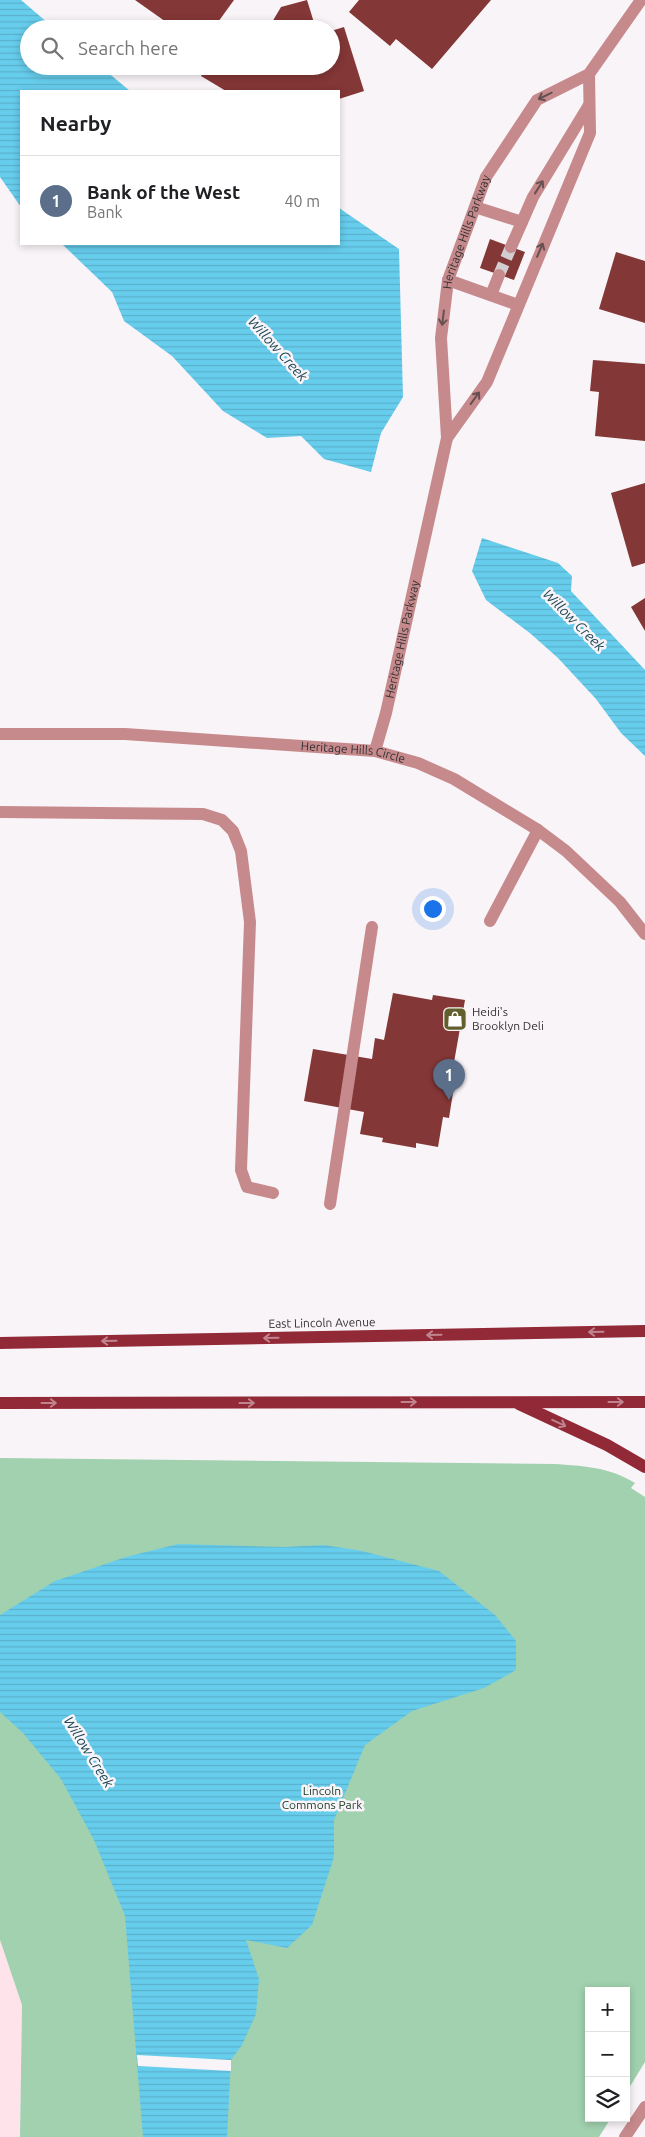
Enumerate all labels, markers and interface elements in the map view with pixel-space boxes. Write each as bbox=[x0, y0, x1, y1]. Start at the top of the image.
search box bbox=[20, 20, 340, 75]
icon: search bbox=[38, 34, 66, 62]
text: Search here bbox=[78, 37, 178, 59]
one-way arrow bbox=[538, 92, 553, 101]
text: Nearby bbox=[40, 111, 111, 135]
street label: Heritage Hills Parkway bbox=[440, 173, 492, 290]
one-way arrow bbox=[533, 180, 544, 194]
text: Bank of the West bbox=[87, 181, 240, 203]
text: 1 bbox=[51, 192, 61, 210]
text: 40 m bbox=[284, 192, 320, 210]
text: Bank bbox=[87, 203, 123, 221]
one-way arrow bbox=[536, 243, 546, 258]
one-way arrow bbox=[438, 310, 448, 326]
water label: Willow Creek bbox=[245, 314, 312, 385]
one-way arrow bbox=[470, 392, 481, 405]
street label: Heritage Hills Parkway bbox=[382, 579, 421, 699]
water label: Willow Creek bbox=[540, 586, 609, 655]
street label: Heritage Hills Circle bbox=[300, 739, 407, 765]
your location bbox=[420, 896, 446, 922]
place label: Heidi's Brooklyn Deli bbox=[472, 1005, 544, 1032]
shop icon: Heidi's Brooklyn Deli bbox=[442, 1006, 468, 1032]
pin: 1 bbox=[433, 1059, 465, 1100]
street label: East Lincoln Avenue bbox=[268, 1315, 376, 1330]
one-way arrow bbox=[589, 1327, 605, 1337]
one-way arrow bbox=[426, 1330, 442, 1340]
one-way arrow bbox=[264, 1333, 280, 1343]
one-way arrow bbox=[101, 1336, 118, 1346]
one-way arrow bbox=[401, 1397, 417, 1407]
one-way arrow bbox=[608, 1397, 624, 1407]
one-way arrow bbox=[40, 1398, 56, 1408]
one-way arrow bbox=[238, 1398, 255, 1408]
one-way arrow bbox=[551, 1419, 566, 1428]
water label: Willow Creek bbox=[61, 1714, 118, 1791]
park label: Lincoln Commons Park bbox=[282, 1784, 362, 1811]
map controls bbox=[585, 1987, 630, 2122]
button: + bbox=[585, 1987, 630, 2032]
button: − bbox=[585, 2032, 630, 2077]
button: layers bbox=[585, 2077, 630, 2122]

